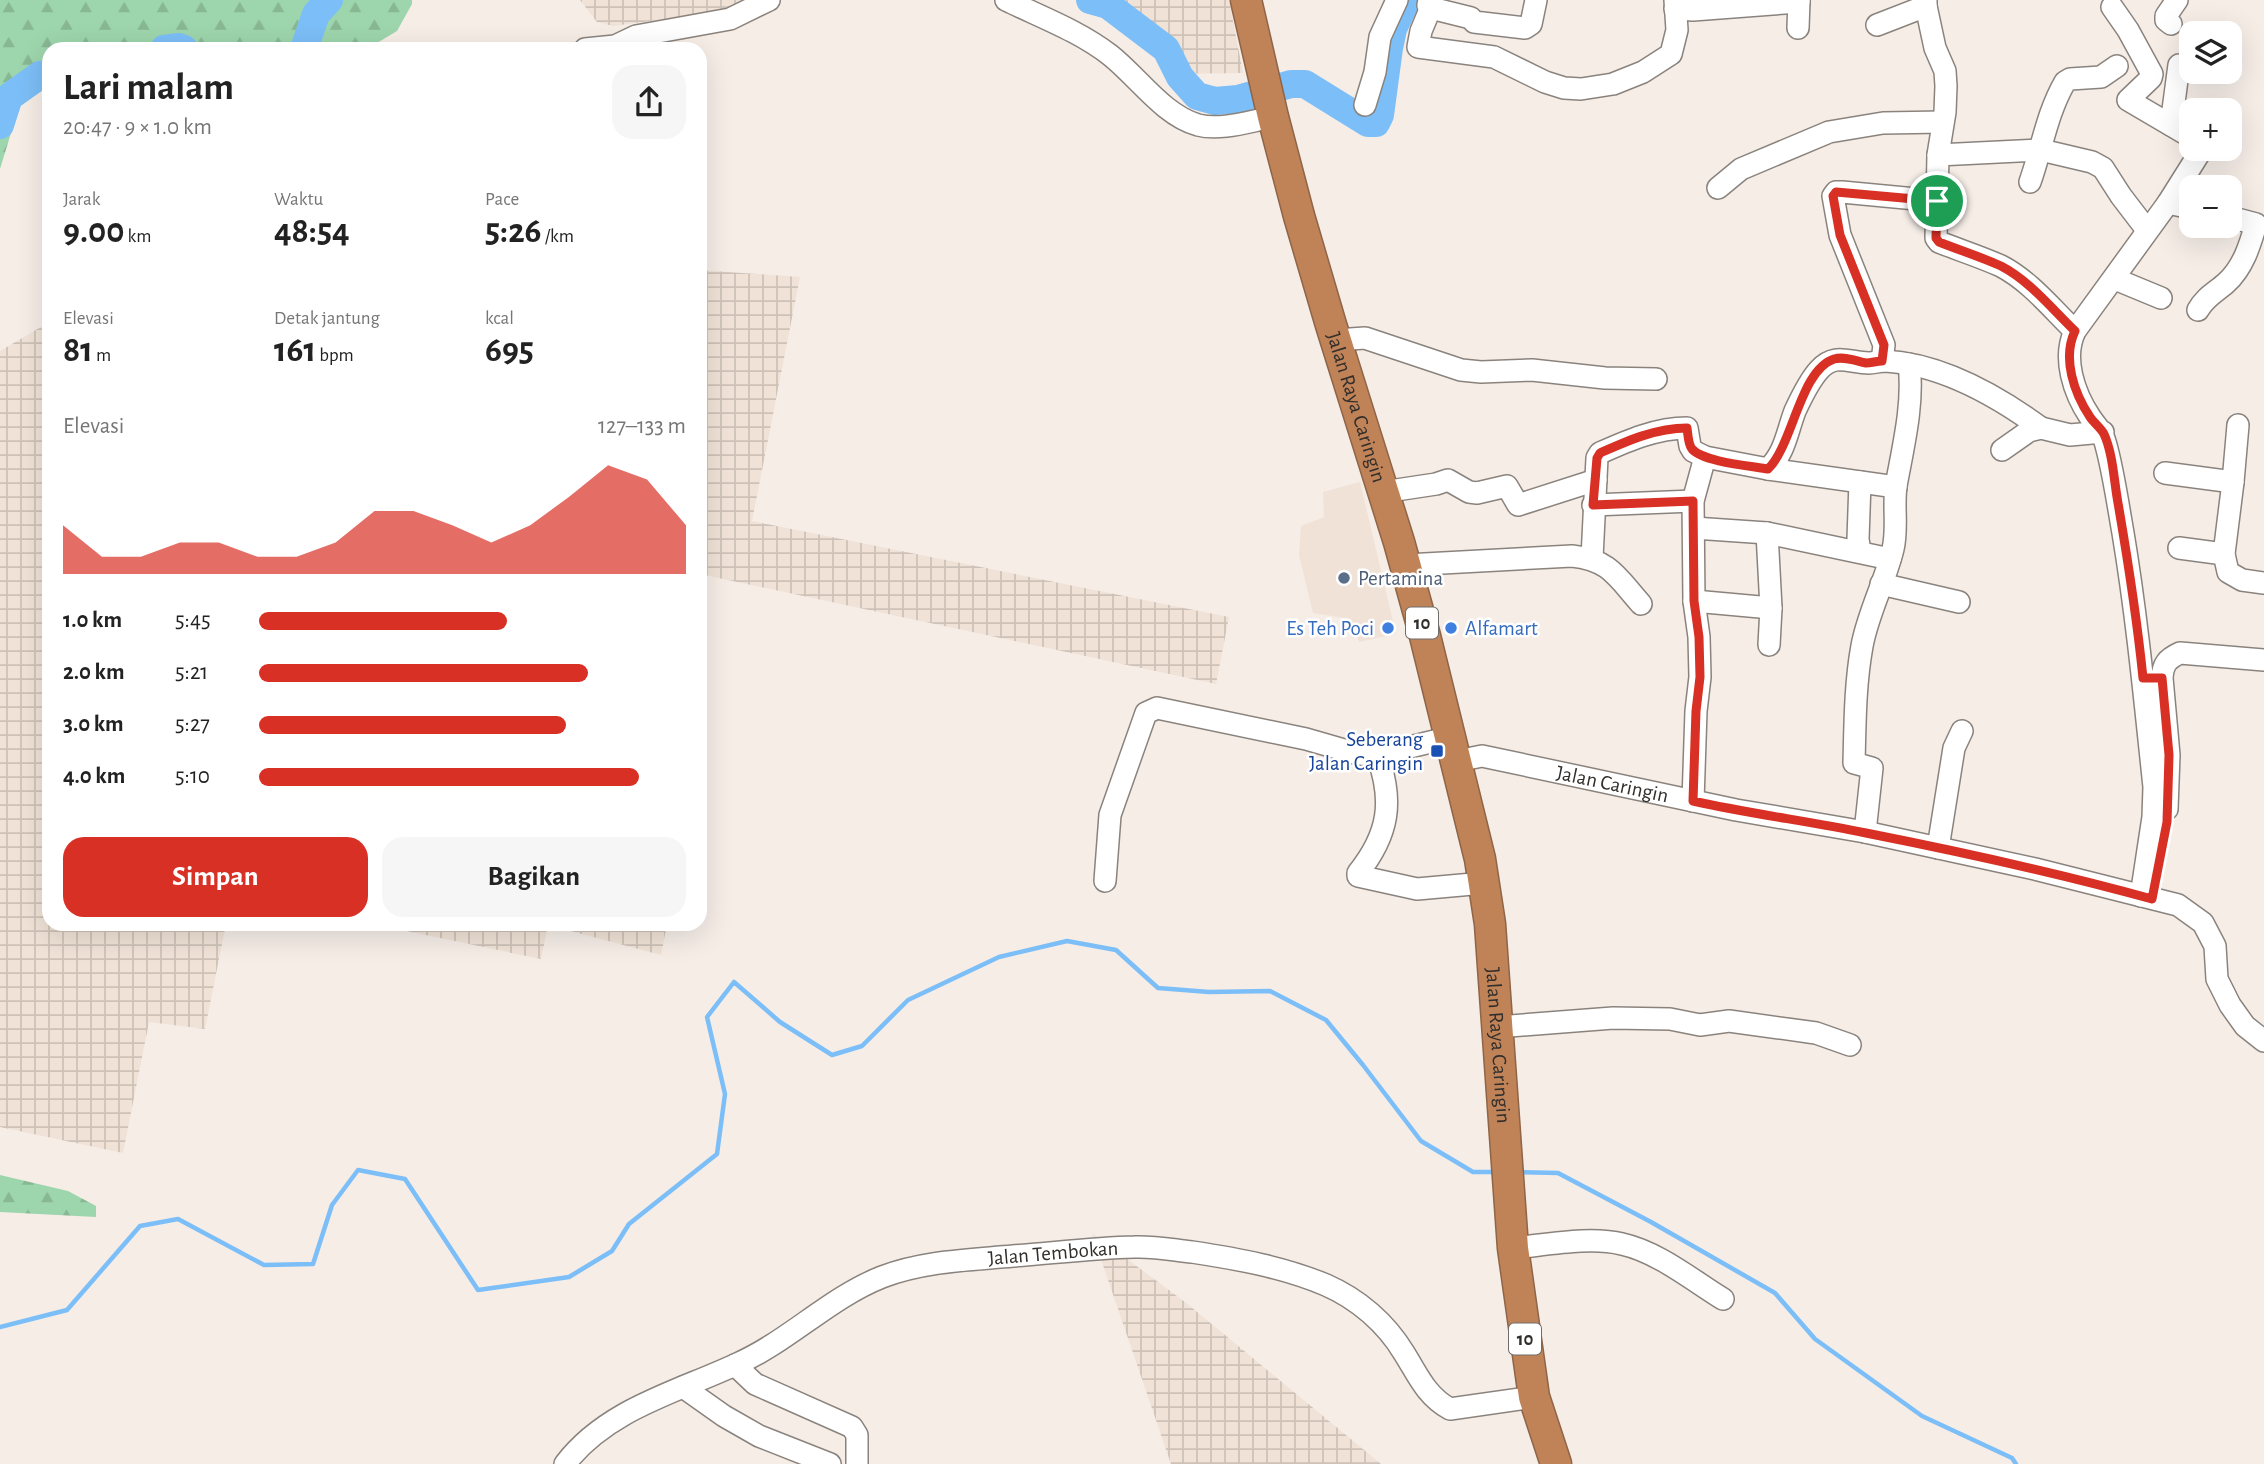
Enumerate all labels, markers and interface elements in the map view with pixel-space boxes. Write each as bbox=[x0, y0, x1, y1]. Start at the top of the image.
map controls bbox=[2179, 21, 2242, 238]
button: layers bbox=[2179, 21, 2242, 84]
button: share bbox=[612, 65, 686, 139]
text: Lari malam bbox=[63, 69, 234, 107]
button: + bbox=[2179, 98, 2242, 161]
text: 20:47 · 9 × 1.0 km bbox=[63, 116, 212, 139]
pin bbox=[1907, 171, 1967, 231]
button: − bbox=[2179, 175, 2242, 238]
icon: arrive bbox=[1918, 182, 1956, 220]
text: Jarak bbox=[63, 190, 101, 209]
text: Waktu bbox=[274, 190, 323, 209]
text: Pace bbox=[485, 190, 519, 209]
text: 9.00 bbox=[63, 214, 124, 249]
text: 48:54 bbox=[274, 214, 350, 249]
text: 5:26 bbox=[485, 214, 542, 249]
text: km bbox=[124, 227, 151, 246]
text: /km bbox=[542, 227, 574, 246]
text: Elevasi bbox=[63, 309, 114, 328]
text: Detak jantung bbox=[274, 309, 380, 328]
text: kcal bbox=[485, 309, 514, 328]
street label: Jalan Raya Caringin bbox=[1323, 329, 1390, 485]
text: 81 bbox=[63, 333, 93, 368]
text: 161 bbox=[274, 333, 316, 368]
text: 695 bbox=[485, 333, 534, 368]
text: m bbox=[93, 346, 111, 365]
text: bpm bbox=[316, 346, 354, 365]
text: Elevasi bbox=[63, 415, 124, 438]
text: 127–133 m bbox=[598, 415, 686, 438]
place label: Pertamina bbox=[1358, 568, 1443, 589]
marker: Pertamina bbox=[1336, 570, 1352, 586]
road number: 10 bbox=[1406, 608, 1438, 638]
text: 1.0 km bbox=[63, 609, 122, 632]
text: 5:45 bbox=[175, 609, 211, 632]
place label: Es Teh Poci bbox=[1286, 618, 1374, 639]
place label: Alfamart bbox=[1465, 618, 1538, 639]
marker: Es Teh Poci bbox=[1380, 620, 1396, 636]
marker: Alfamart bbox=[1443, 620, 1459, 636]
text: 2.0 km bbox=[63, 661, 125, 684]
text: 5:21 bbox=[175, 661, 208, 684]
text: 3.0 km bbox=[63, 713, 124, 736]
text: 5:27 bbox=[175, 713, 210, 736]
place label: Seberang Jalan Caringin bbox=[1309, 729, 1424, 774]
marker: Seberang Jalan Caringin bbox=[1429, 743, 1445, 759]
street label: Jalan Caringin bbox=[1555, 762, 1671, 806]
text: 4.0 km bbox=[63, 765, 125, 788]
text: 5:10 bbox=[175, 765, 210, 788]
button: Simpan bbox=[63, 837, 368, 917]
button: Bagikan bbox=[382, 837, 686, 917]
street label: Jalan Raya Caringin bbox=[1483, 966, 1515, 1124]
street label: Jalan Tembokan bbox=[987, 1237, 1119, 1269]
road number: 10 bbox=[1509, 1324, 1541, 1354]

